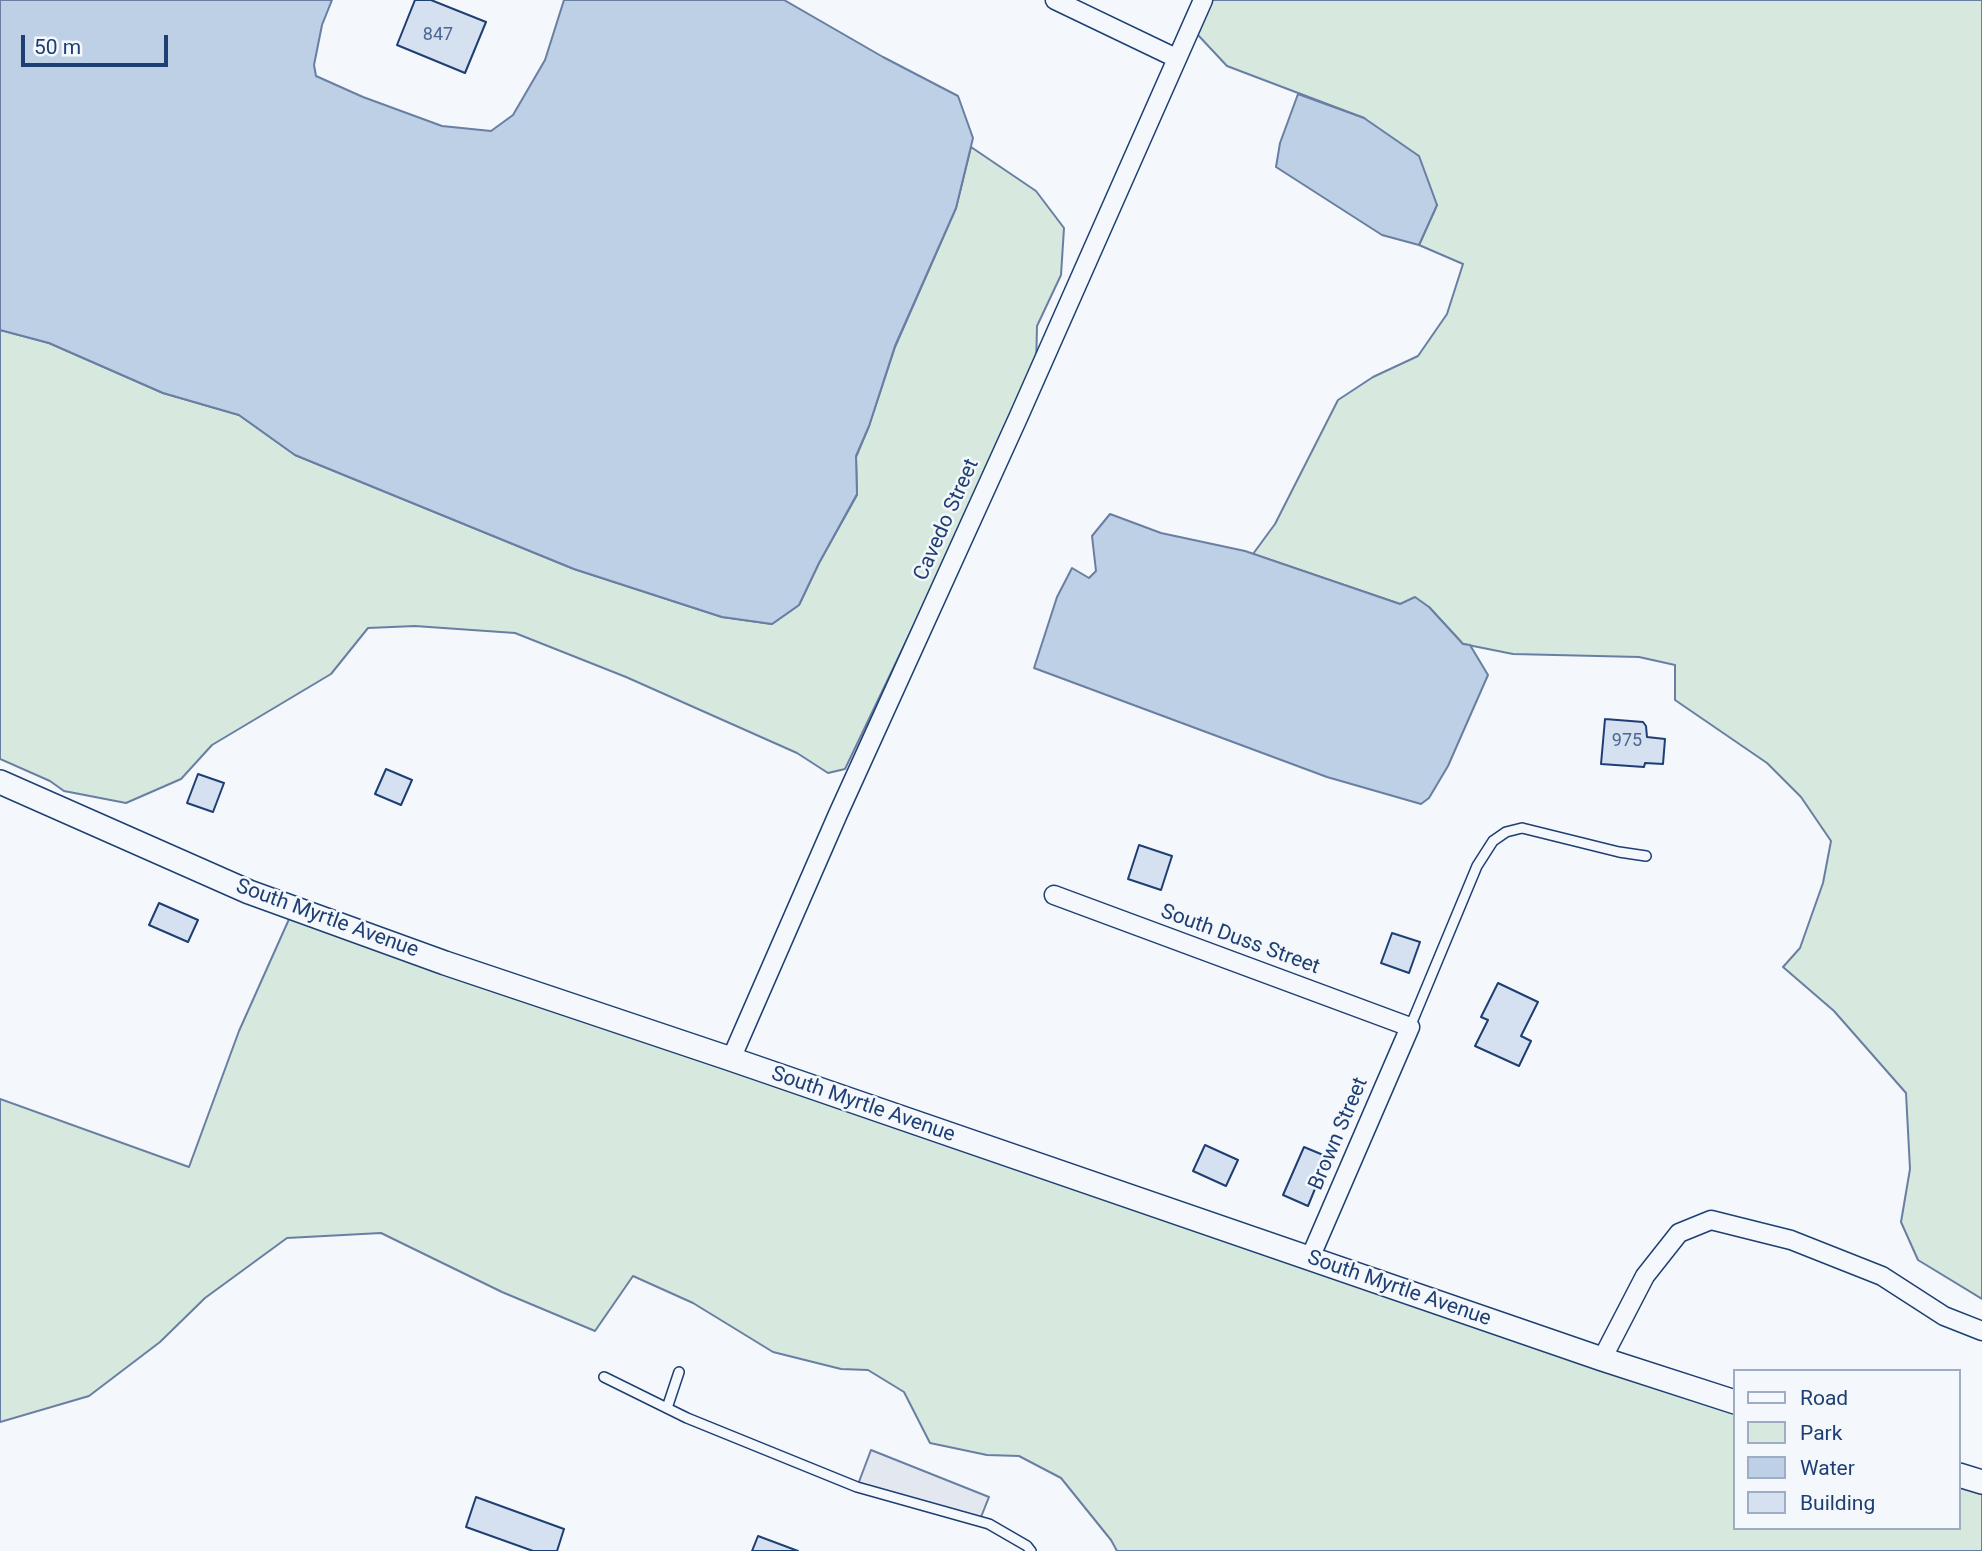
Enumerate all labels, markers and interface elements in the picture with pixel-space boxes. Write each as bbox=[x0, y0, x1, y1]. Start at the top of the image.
scale bar bbox=[24, 21, 172, 65]
house number: 847 bbox=[423, 24, 453, 46]
text: 50 m bbox=[34, 35, 81, 59]
street label: Cavedo Street bbox=[909, 455, 985, 585]
house number: 975 bbox=[1612, 730, 1642, 752]
street label: South Myrtle Avenue bbox=[232, 874, 422, 964]
street label: South Duss Street bbox=[1157, 900, 1323, 980]
street label: South Myrtle Avenue bbox=[768, 1062, 958, 1148]
street label: Brown Street bbox=[1304, 1074, 1374, 1194]
street label: South Myrtle Avenue bbox=[1304, 1246, 1494, 1332]
legend bbox=[1734, 1369, 1961, 1530]
text: Road bbox=[1800, 1386, 1848, 1410]
text: Park bbox=[1800, 1421, 1842, 1445]
text: Water bbox=[1800, 1456, 1855, 1480]
text: Building bbox=[1800, 1491, 1875, 1515]

